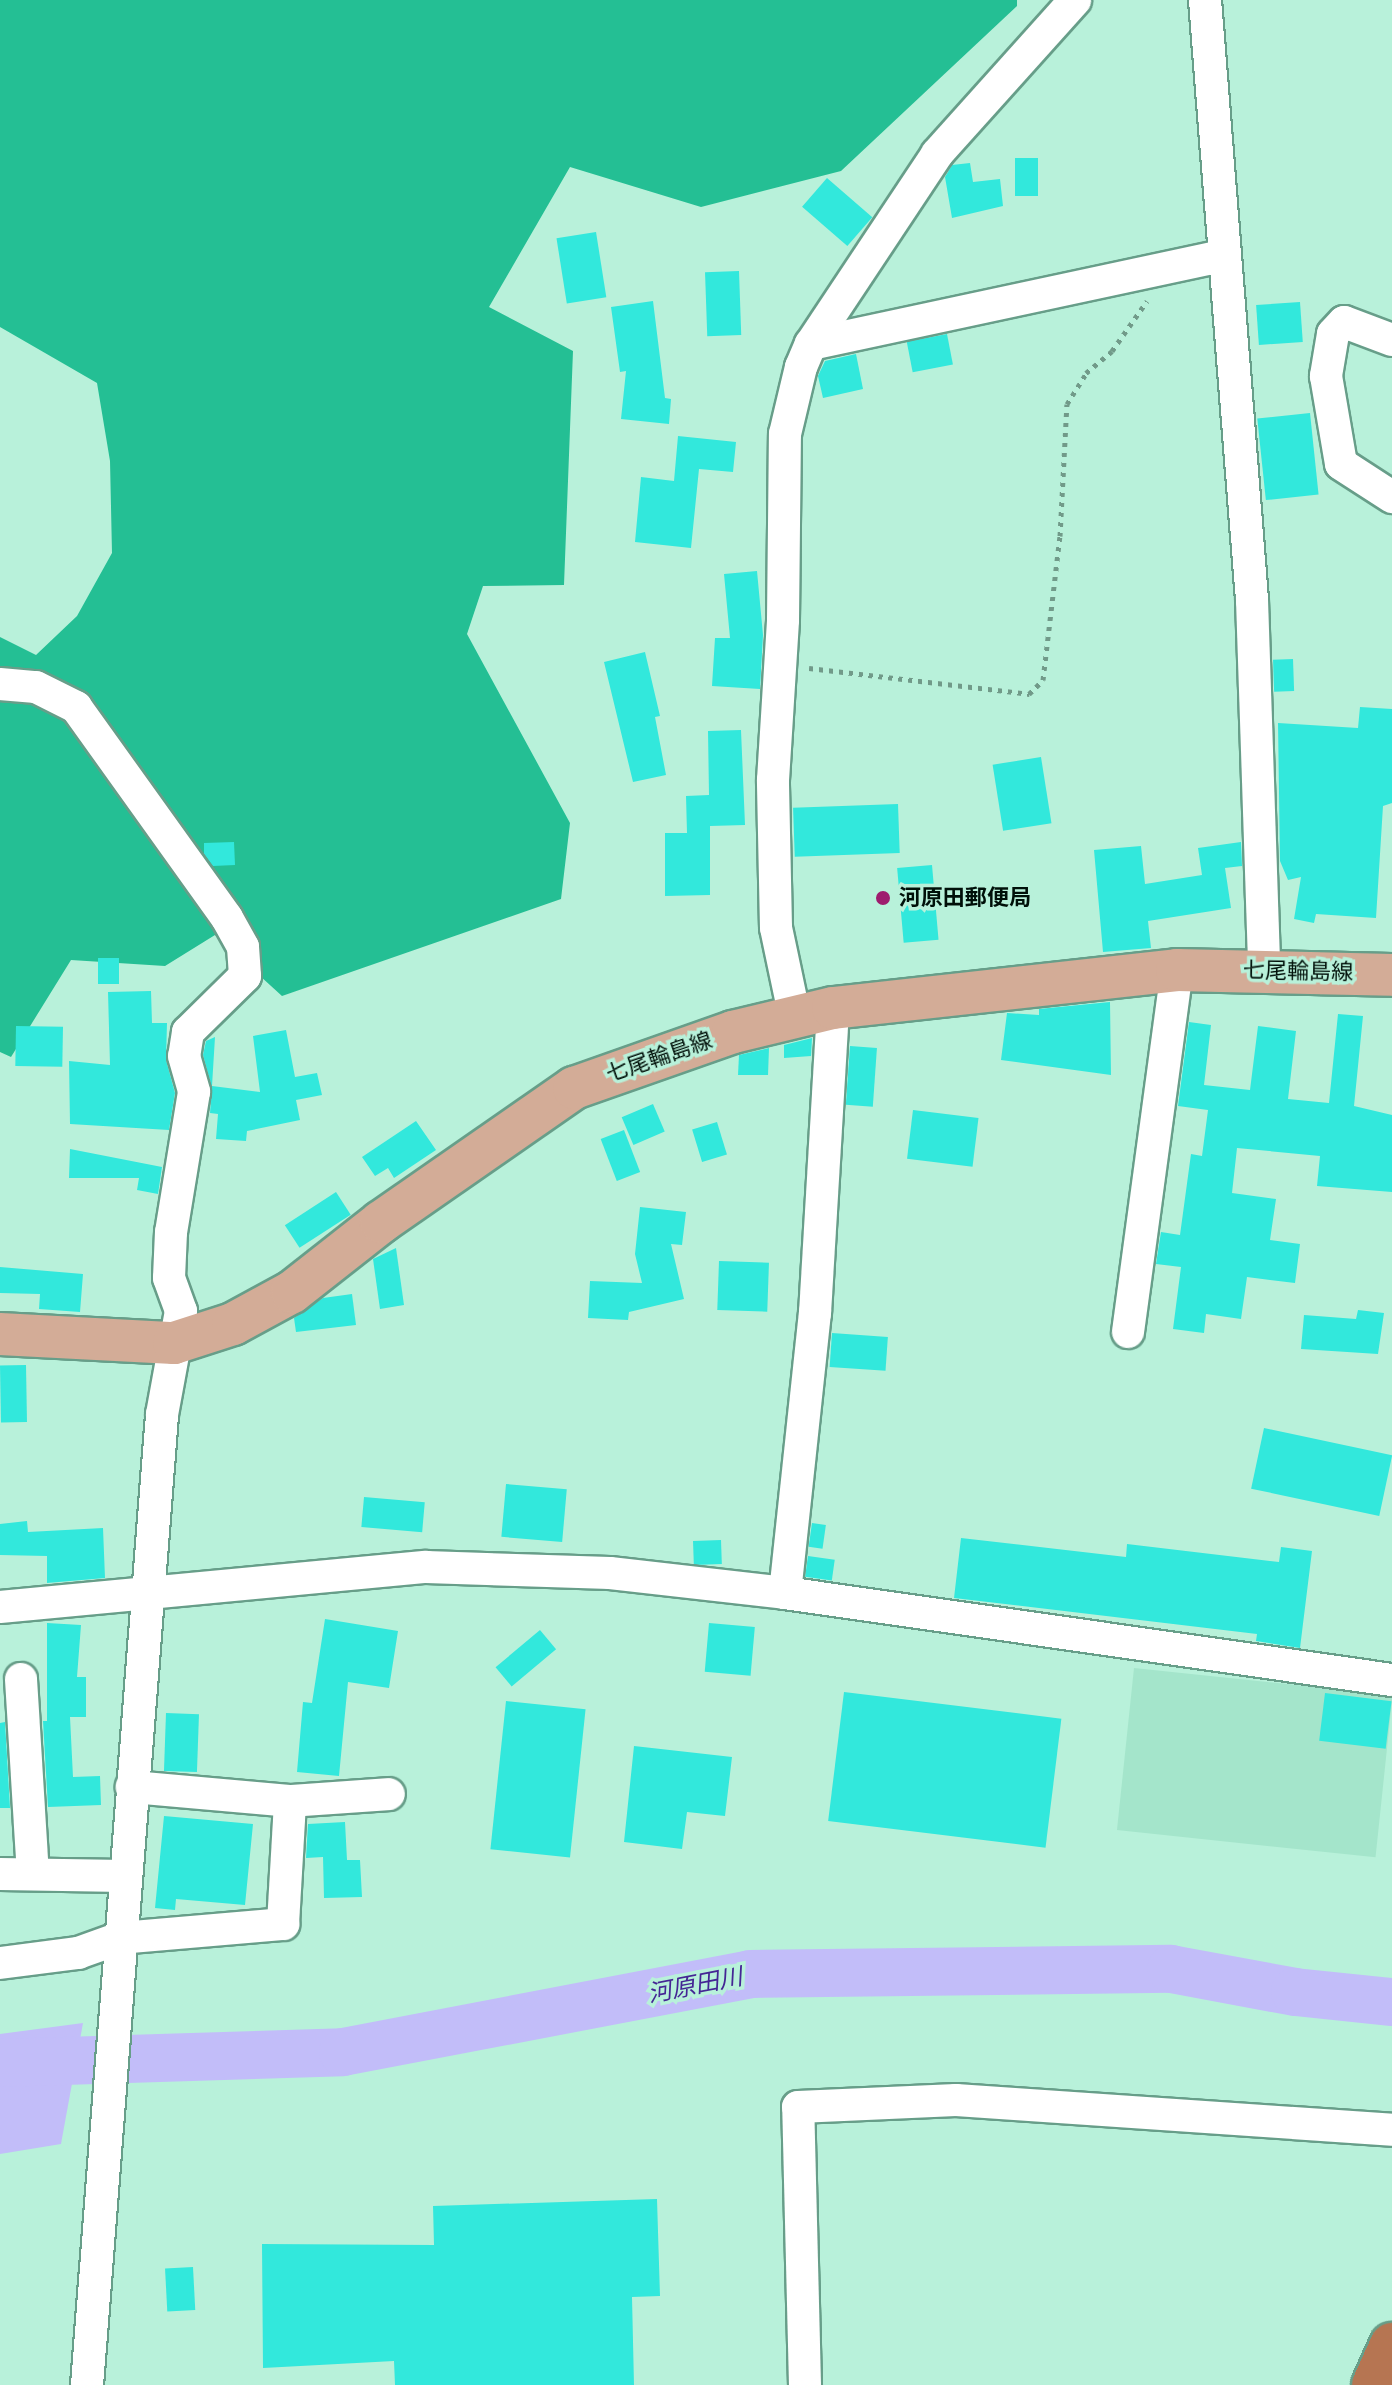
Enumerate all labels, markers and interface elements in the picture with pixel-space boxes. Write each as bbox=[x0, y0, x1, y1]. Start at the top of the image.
place label: 河原田郵便局 bbox=[899, 885, 1031, 911]
marker: 河原田郵便局 bbox=[874, 889, 892, 907]
street label: 七尾輪島線 bbox=[1243, 957, 1353, 985]
street label: 七尾輪島線 bbox=[603, 1027, 715, 1087]
water label: 河原田川 bbox=[645, 1962, 745, 2008]

